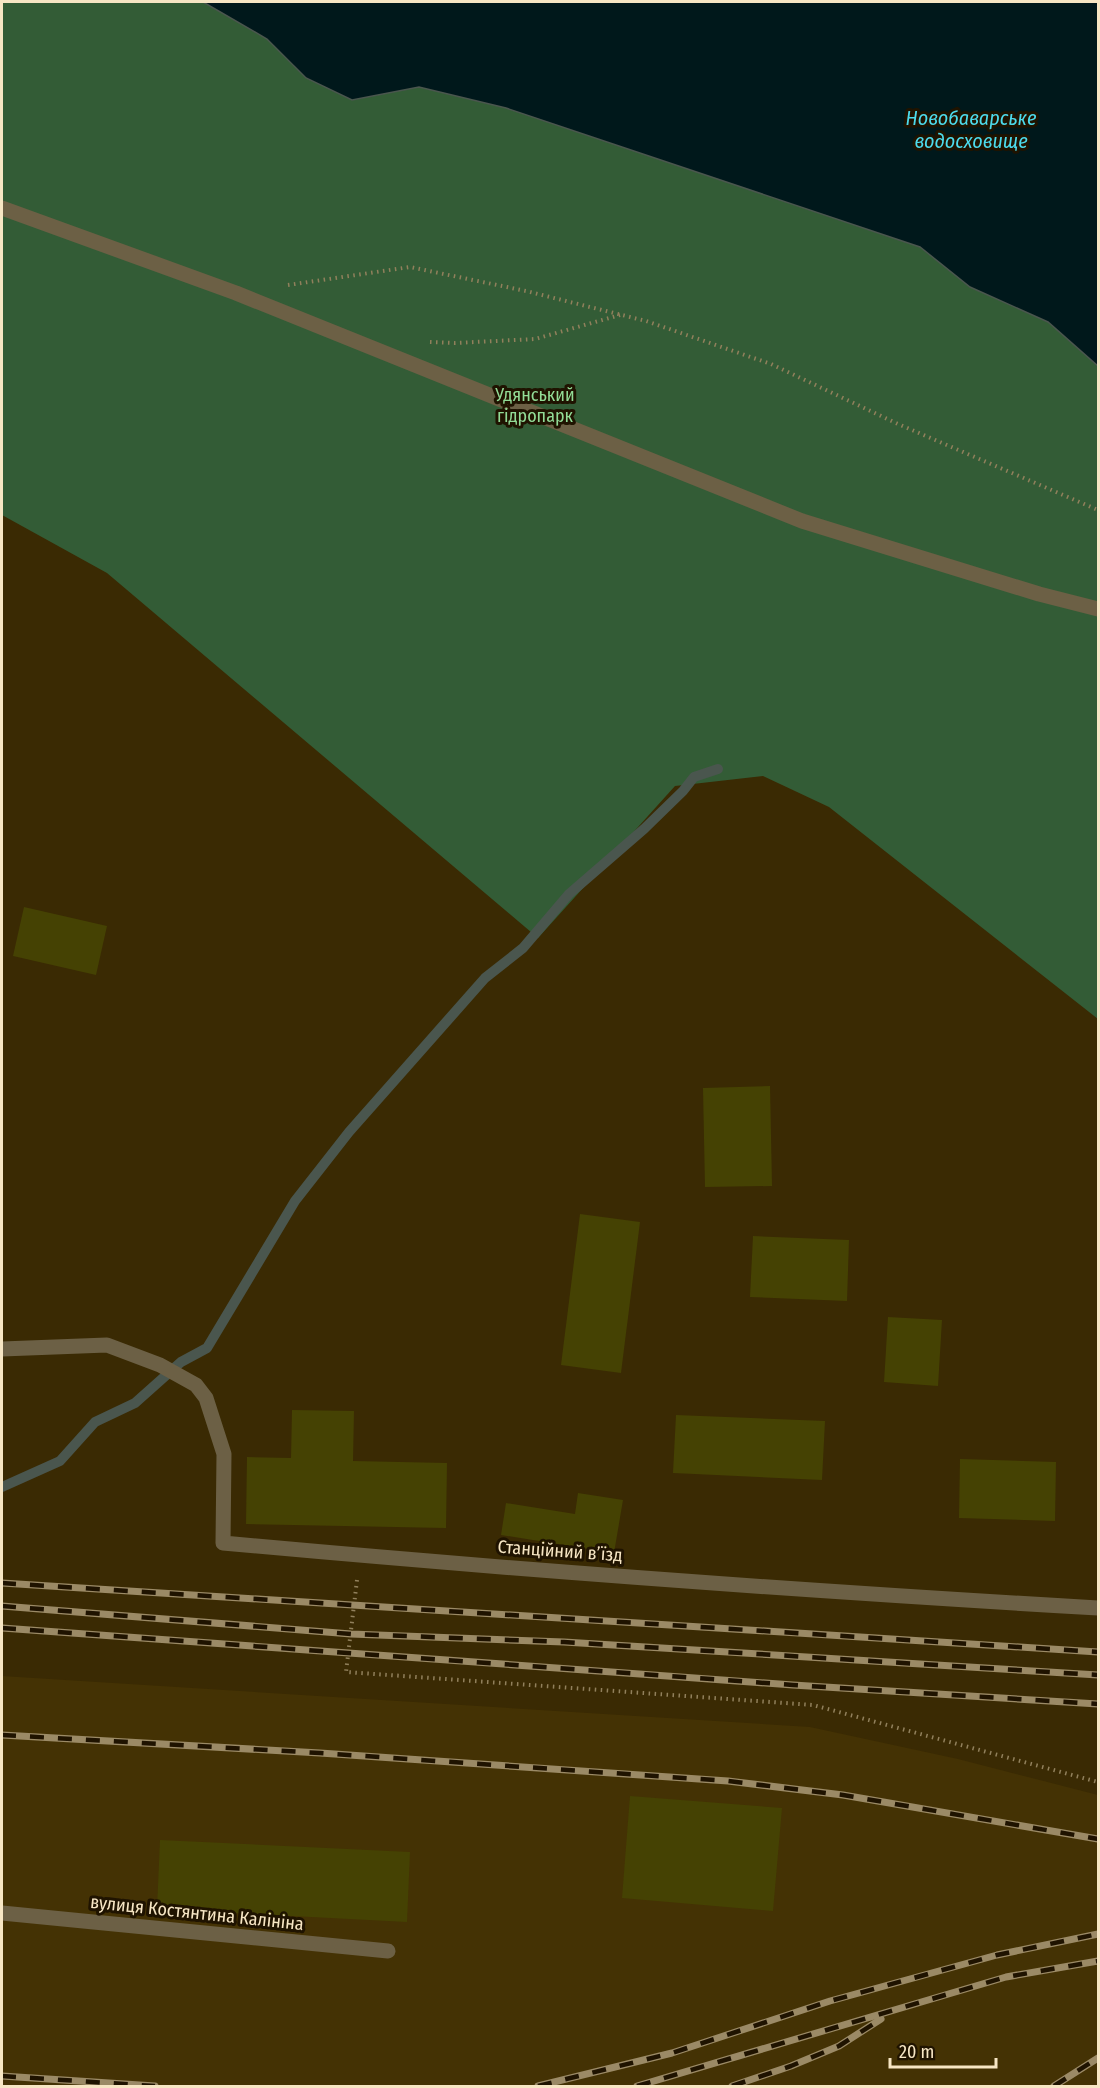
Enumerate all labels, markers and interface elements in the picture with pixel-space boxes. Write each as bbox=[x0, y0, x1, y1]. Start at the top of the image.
water label: Новобаварське водосховище bbox=[906, 106, 1037, 153]
park label: Удянський гідропарк bbox=[494, 384, 575, 427]
street label: Станційний в’їзд bbox=[497, 1536, 623, 1566]
street label: вулиця Костянтина Калініна bbox=[89, 1891, 305, 1935]
scale bar bbox=[890, 2031, 996, 2069]
text: 20 m bbox=[899, 2041, 934, 2063]

